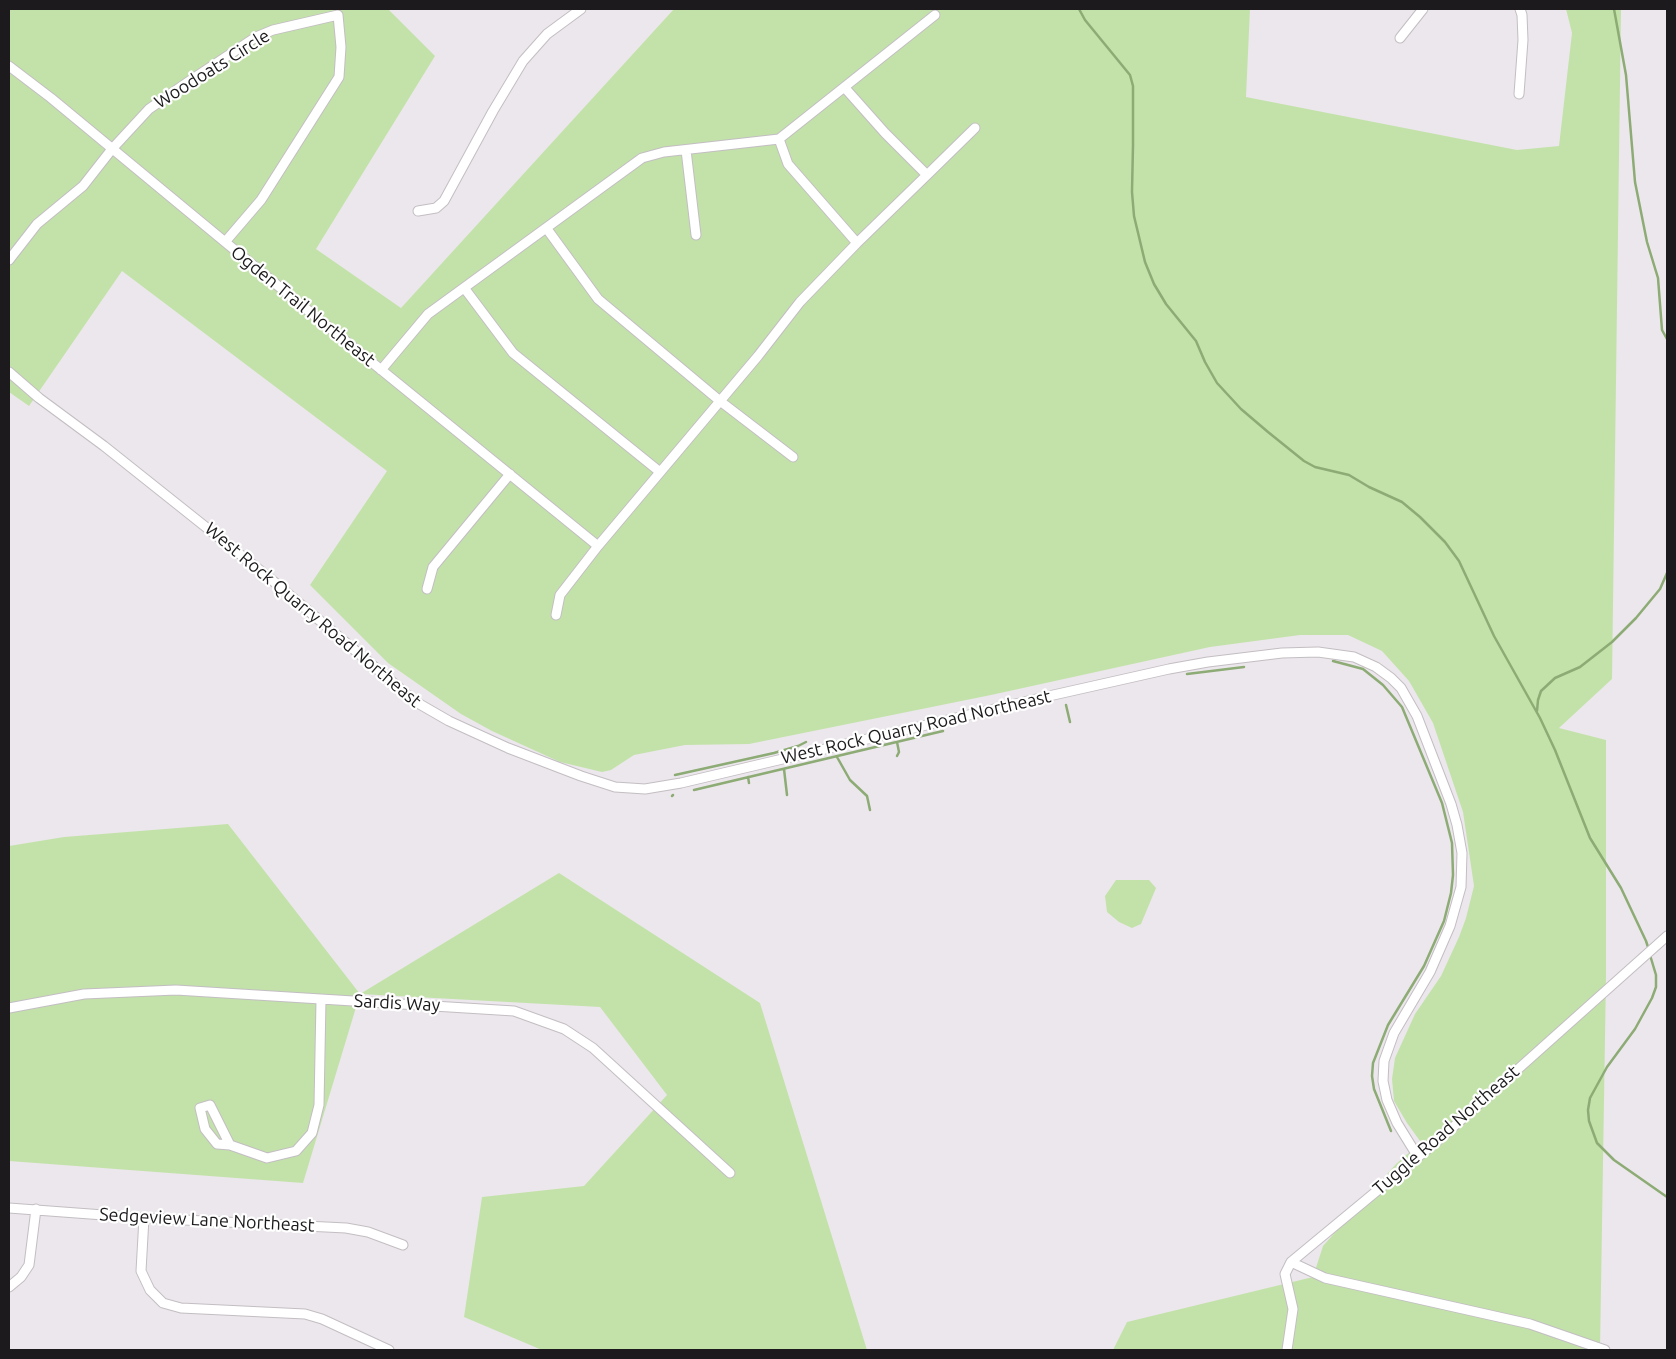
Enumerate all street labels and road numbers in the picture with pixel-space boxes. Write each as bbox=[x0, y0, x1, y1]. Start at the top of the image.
street label: Woodoats Circle bbox=[150, 25, 274, 113]
street label: Ogden Trail Northeast bbox=[226, 241, 380, 371]
street label: West Rock Quarry Road Northeast bbox=[200, 518, 426, 712]
street label: West Rock Quarry Road Northeast bbox=[779, 685, 1053, 769]
street label: Sardis Way bbox=[353, 990, 441, 1016]
street label: Tuggle Road Northeast bbox=[1369, 1061, 1523, 1199]
street label: Sedgeview Lane Northeast bbox=[99, 1204, 315, 1236]

